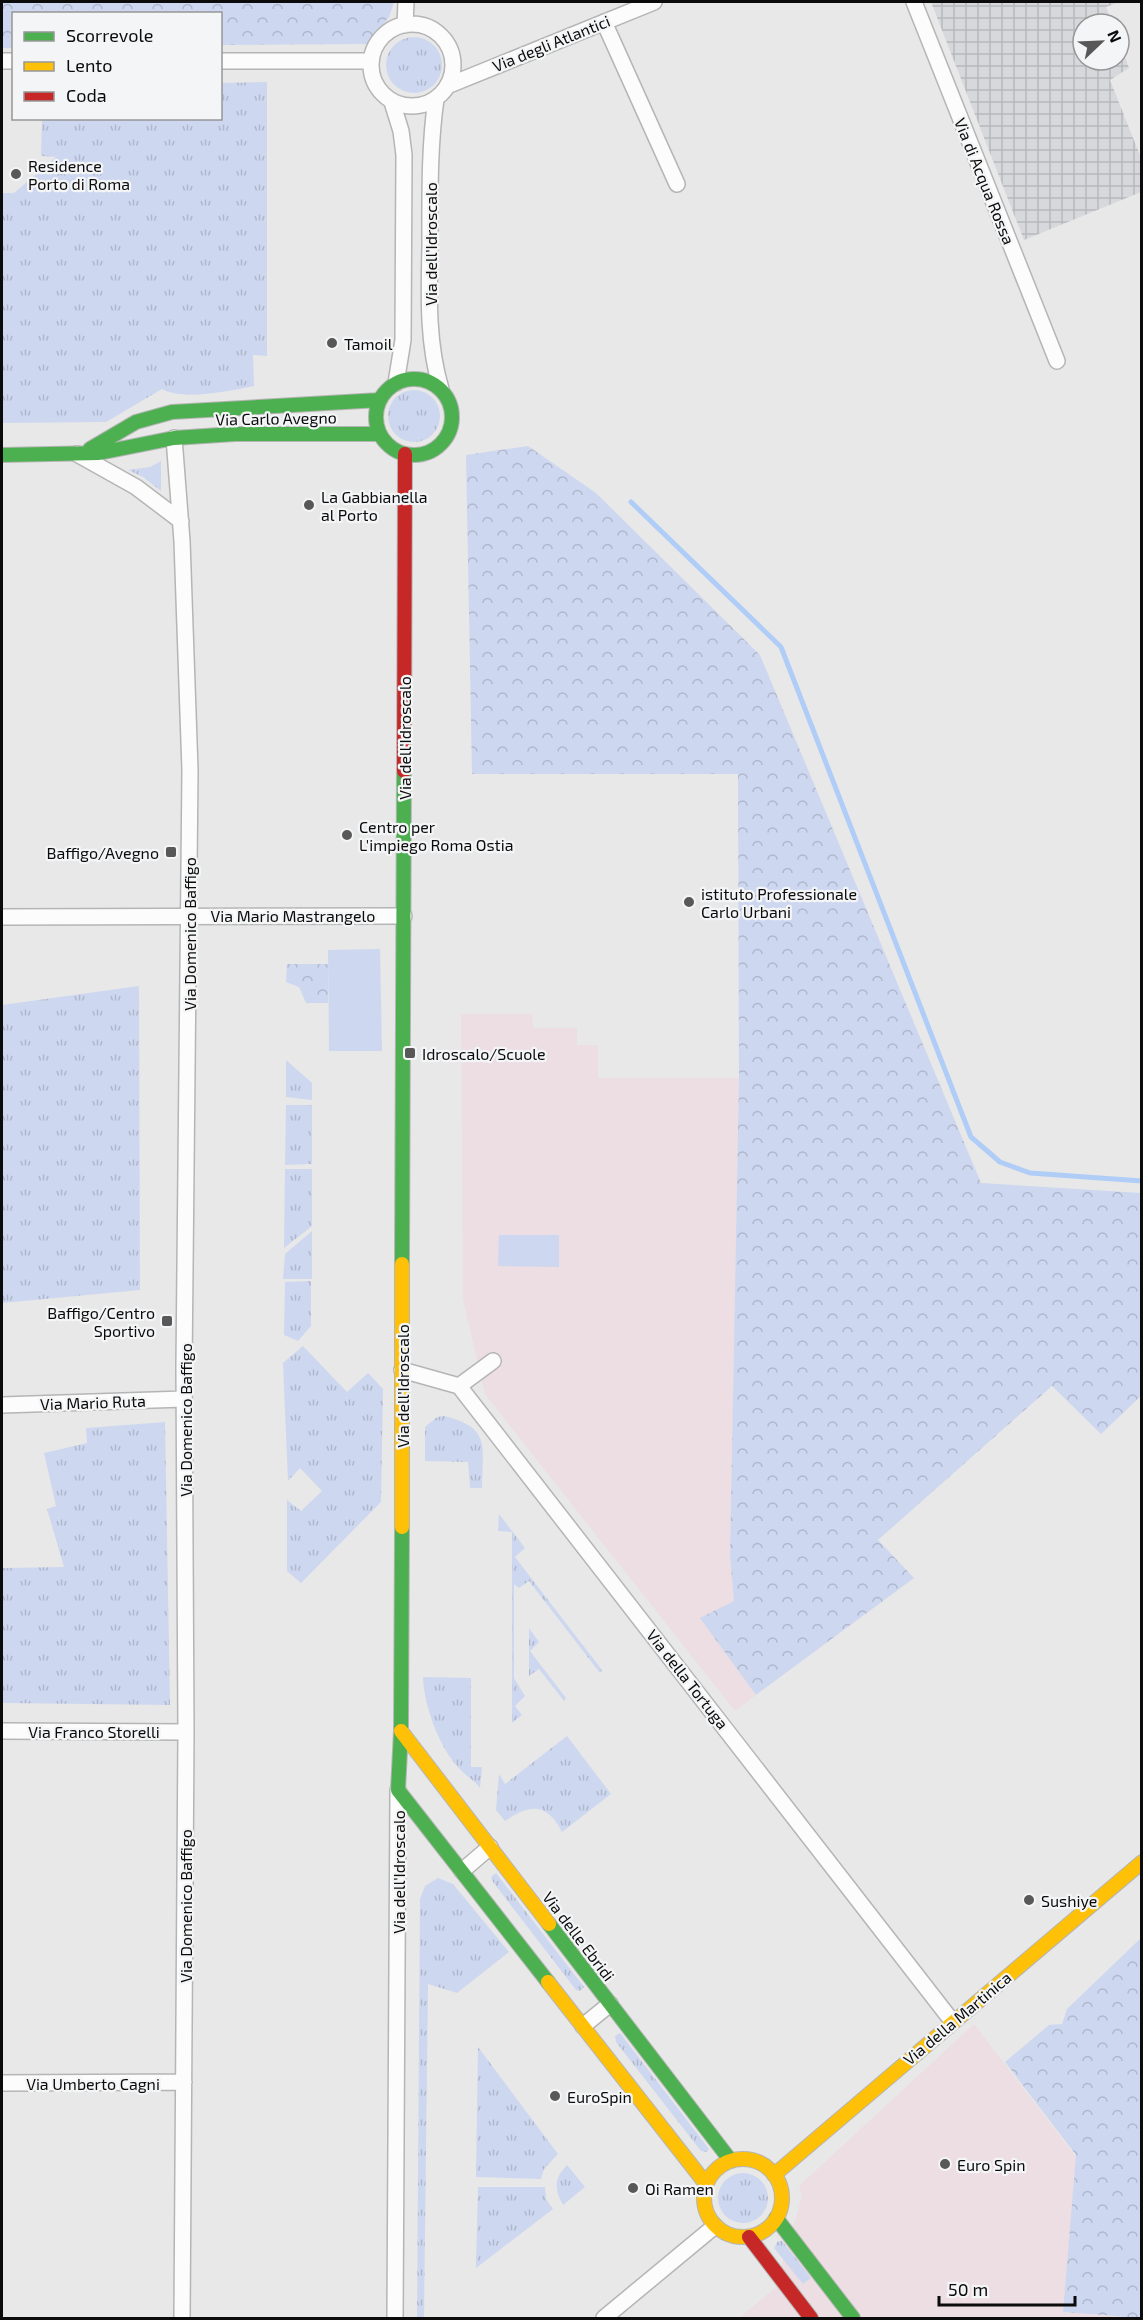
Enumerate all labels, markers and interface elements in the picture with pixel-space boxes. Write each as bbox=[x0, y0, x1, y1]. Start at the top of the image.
street label: Via degli Atlantici bbox=[489, 11, 613, 75]
legend bbox=[12, 12, 222, 120]
north arrow bbox=[1071, 12, 1131, 72]
text: Scorrevole bbox=[66, 24, 153, 46]
text: N bbox=[1104, 27, 1126, 45]
text: Lento bbox=[66, 54, 112, 76]
text: Coda bbox=[66, 84, 107, 106]
street label: Via di Acqua Rossa bbox=[951, 115, 1019, 247]
place label: Residence Porto di Roma bbox=[28, 156, 130, 193]
marker: Residence Porto di Roma bbox=[9, 167, 23, 181]
street label: Via dell'Idroscalo bbox=[421, 182, 440, 306]
place label: Tamoil bbox=[344, 334, 393, 353]
marker: Tamoil bbox=[325, 336, 339, 350]
street label: Via Carlo Avegno bbox=[215, 407, 337, 429]
place label: La Gabbianella al Porto bbox=[321, 487, 428, 524]
marker: La Gabbianella al Porto bbox=[302, 498, 316, 512]
street label: Via dell'Idroscalo bbox=[395, 676, 414, 800]
place label: Centro per L'impiego Roma Ostia bbox=[359, 817, 513, 854]
marker: Centro per L'impiego Roma Ostia bbox=[340, 828, 354, 842]
place label: Baffigo/Avegno bbox=[46, 843, 159, 862]
marker: Baffigo/Avegno bbox=[164, 845, 178, 859]
street label: Via Domenico Baffigo bbox=[180, 857, 199, 1011]
place label: istituto Professionale Carlo Urbani bbox=[701, 884, 857, 921]
marker: istituto Professionale Carlo Urbani bbox=[682, 895, 696, 909]
street label: Via Mario Mastrangelo bbox=[211, 906, 375, 925]
place label: Idroscalo/Scuole bbox=[422, 1044, 546, 1063]
marker: Idroscalo/Scuole bbox=[403, 1046, 417, 1060]
place label: Baffigo/Centro Sportivo bbox=[47, 1303, 155, 1340]
marker: Baffigo/Centro Sportivo bbox=[160, 1314, 174, 1328]
street label: Via dell'Idroscalo bbox=[393, 1324, 412, 1448]
street label: Via Domenico Baffigo bbox=[176, 1343, 195, 1497]
street label: Via Mario Ruta bbox=[40, 1391, 146, 1413]
street label: Via della Tortuga bbox=[643, 1625, 733, 1733]
street label: Via Franco Storelli bbox=[28, 1722, 160, 1741]
street label: Via dell'Idroscalo bbox=[389, 1810, 408, 1934]
street label: Via Domenico Baffigo bbox=[176, 1829, 195, 1983]
street label: Via delle Ebridi bbox=[539, 1888, 619, 1984]
place label: Sushiye bbox=[1041, 1891, 1097, 1910]
marker: Sushiye bbox=[1022, 1893, 1036, 1907]
street label: Via della Martinica bbox=[899, 1967, 1015, 2069]
street label: Via Umberto Cagni bbox=[26, 2074, 160, 2093]
place label: EuroSpin bbox=[567, 2087, 632, 2106]
marker: EuroSpin bbox=[548, 2089, 562, 2103]
place label: Euro Spin bbox=[957, 2155, 1025, 2174]
marker: Euro Spin bbox=[938, 2157, 952, 2171]
place label: Oi Ramen bbox=[645, 2179, 714, 2198]
marker: Oi Ramen bbox=[626, 2181, 640, 2195]
scale bar bbox=[939, 2269, 1076, 2307]
text: 50 m bbox=[948, 2278, 988, 2300]

